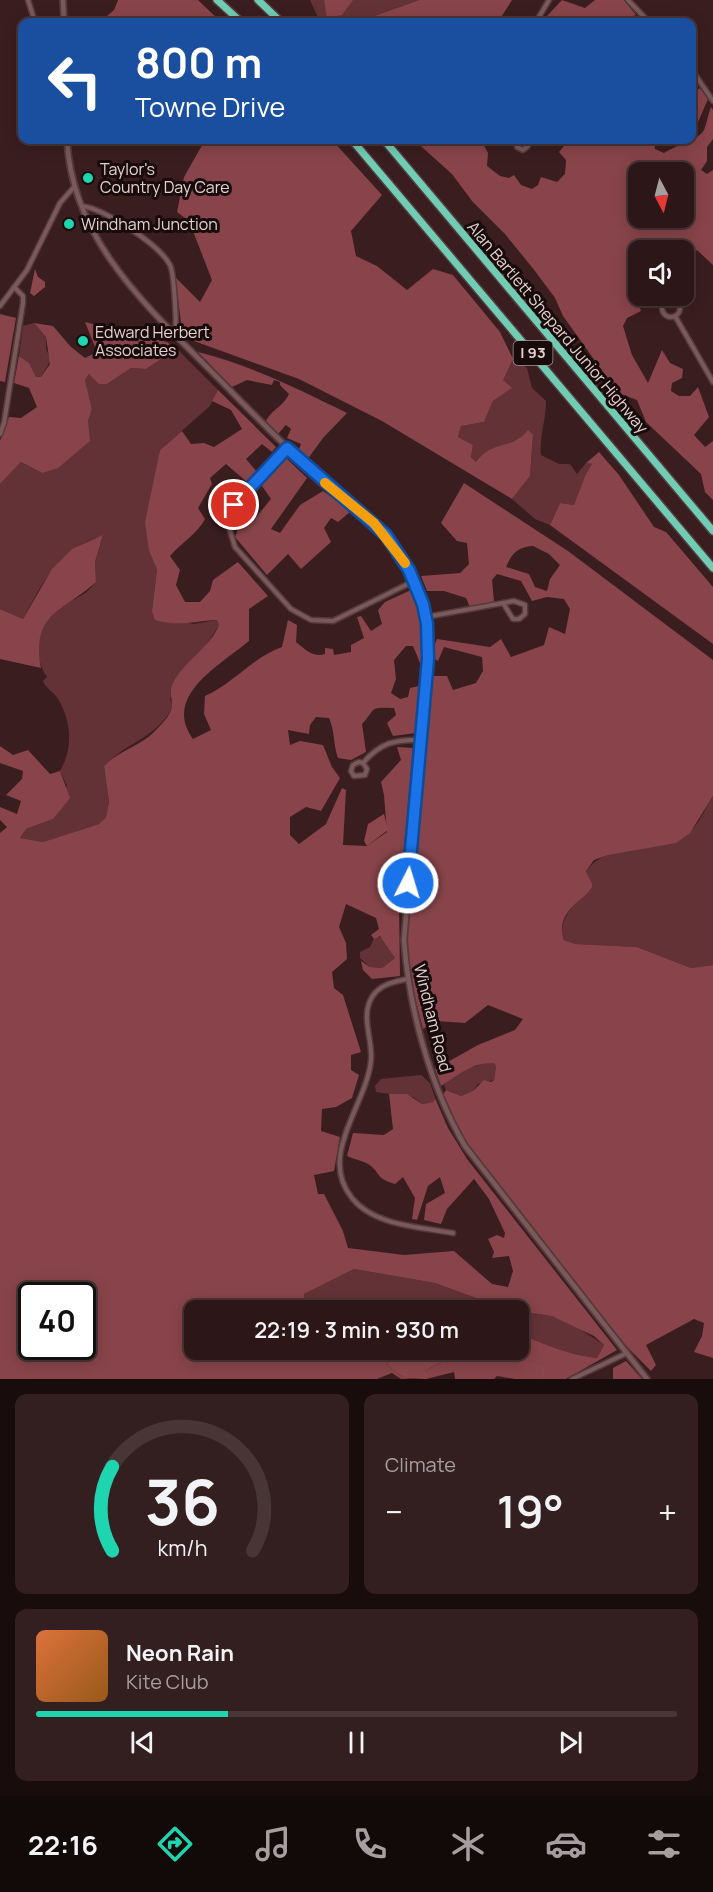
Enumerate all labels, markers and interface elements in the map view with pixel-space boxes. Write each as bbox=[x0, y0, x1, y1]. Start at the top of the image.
text: 800 m bbox=[135, 33, 262, 91]
icon: left bbox=[36, 42, 114, 120]
text: Towne Drive bbox=[135, 88, 285, 125]
place label: Taylor's Country Day Care bbox=[100, 158, 230, 198]
north arrow bbox=[628, 162, 694, 228]
map controls bbox=[628, 162, 694, 306]
marker: Taylor's Country Day Care bbox=[81, 171, 95, 185]
place label: Windham Junction bbox=[81, 213, 218, 235]
street label: Alan Bartlett Shepard Junior Highway bbox=[463, 216, 654, 438]
marker: Windham Junction bbox=[62, 217, 76, 231]
button: sound bbox=[628, 240, 694, 306]
place label: Edward Herbert Associates bbox=[95, 321, 210, 361]
marker: Edward Herbert Associates bbox=[76, 334, 90, 348]
road number: I 93 bbox=[514, 341, 552, 365]
pin bbox=[208, 479, 259, 530]
icon: arrive bbox=[217, 488, 250, 521]
position arrow bbox=[376, 851, 440, 915]
street label: Windham Road bbox=[409, 962, 457, 1074]
speed limit sign: 40 bbox=[18, 1282, 96, 1360]
text: 22:19 · 3 min · 930 m bbox=[254, 1315, 459, 1345]
text: Climate bbox=[385, 1451, 456, 1478]
text: 36 bbox=[144, 1458, 220, 1544]
text: 19° bbox=[497, 1480, 564, 1542]
text: − bbox=[385, 1489, 403, 1534]
text: + bbox=[658, 1489, 677, 1534]
text: km/h bbox=[157, 1533, 207, 1562]
text: Neon Rain bbox=[126, 1638, 234, 1668]
text: Kite Club bbox=[126, 1668, 209, 1695]
icon: previous bbox=[126, 1726, 159, 1759]
icon: pause bbox=[340, 1726, 373, 1759]
icon: next bbox=[554, 1726, 587, 1759]
icon: directions bbox=[154, 1823, 196, 1865]
icon: music bbox=[252, 1823, 294, 1865]
icon: phone bbox=[349, 1823, 391, 1865]
icon: climate bbox=[447, 1823, 489, 1865]
icon: car bbox=[545, 1823, 587, 1865]
icon: filters bbox=[643, 1823, 685, 1865]
text: 22:16 bbox=[28, 1826, 98, 1863]

